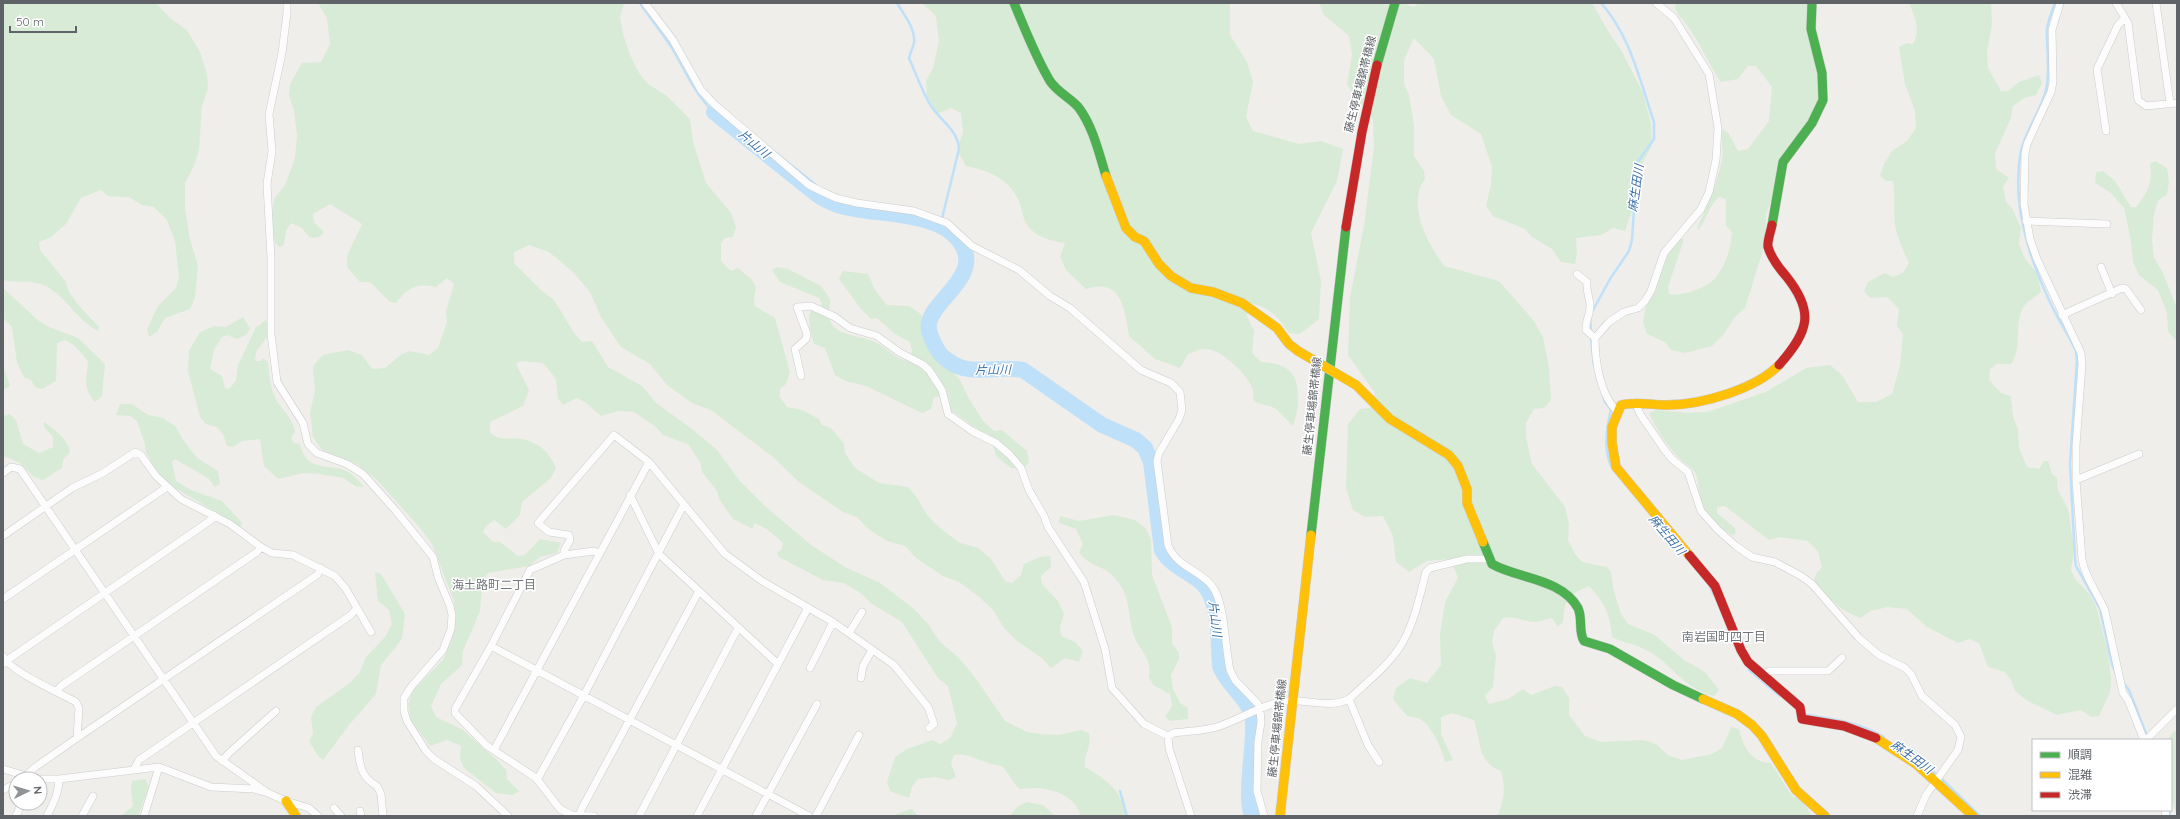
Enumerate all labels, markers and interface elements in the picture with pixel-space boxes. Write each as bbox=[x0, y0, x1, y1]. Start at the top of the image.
scale bar bbox=[10, 8, 76, 34]
text: 50 m bbox=[16, 14, 44, 29]
street label: 藤生停車場錦帯橋線 bbox=[1341, 34, 1379, 134]
water label: 片山川 bbox=[736, 126, 774, 162]
water label: 麻生田川 bbox=[1625, 161, 1647, 213]
street label: 藤生停車場錦帯橋線 bbox=[1300, 356, 1324, 456]
water label: 片山川 bbox=[975, 362, 1013, 377]
water label: 麻生田川 bbox=[1646, 511, 1690, 559]
district label: 海土路町二丁目 bbox=[452, 577, 536, 592]
water label: 片山川 bbox=[1206, 600, 1225, 640]
district label: 南岩国町四丁目 bbox=[1682, 629, 1766, 644]
street label: 藤生停車場錦帯橋線 bbox=[1265, 678, 1289, 778]
water label: 麻生田川 bbox=[1888, 736, 1938, 778]
legend bbox=[2032, 739, 2172, 811]
text: 順調 bbox=[2068, 747, 2092, 762]
text: 混雑 bbox=[2068, 767, 2092, 782]
north arrow bbox=[8, 771, 48, 811]
text: N bbox=[31, 785, 45, 795]
text: 渋滞 bbox=[2068, 787, 2092, 802]

